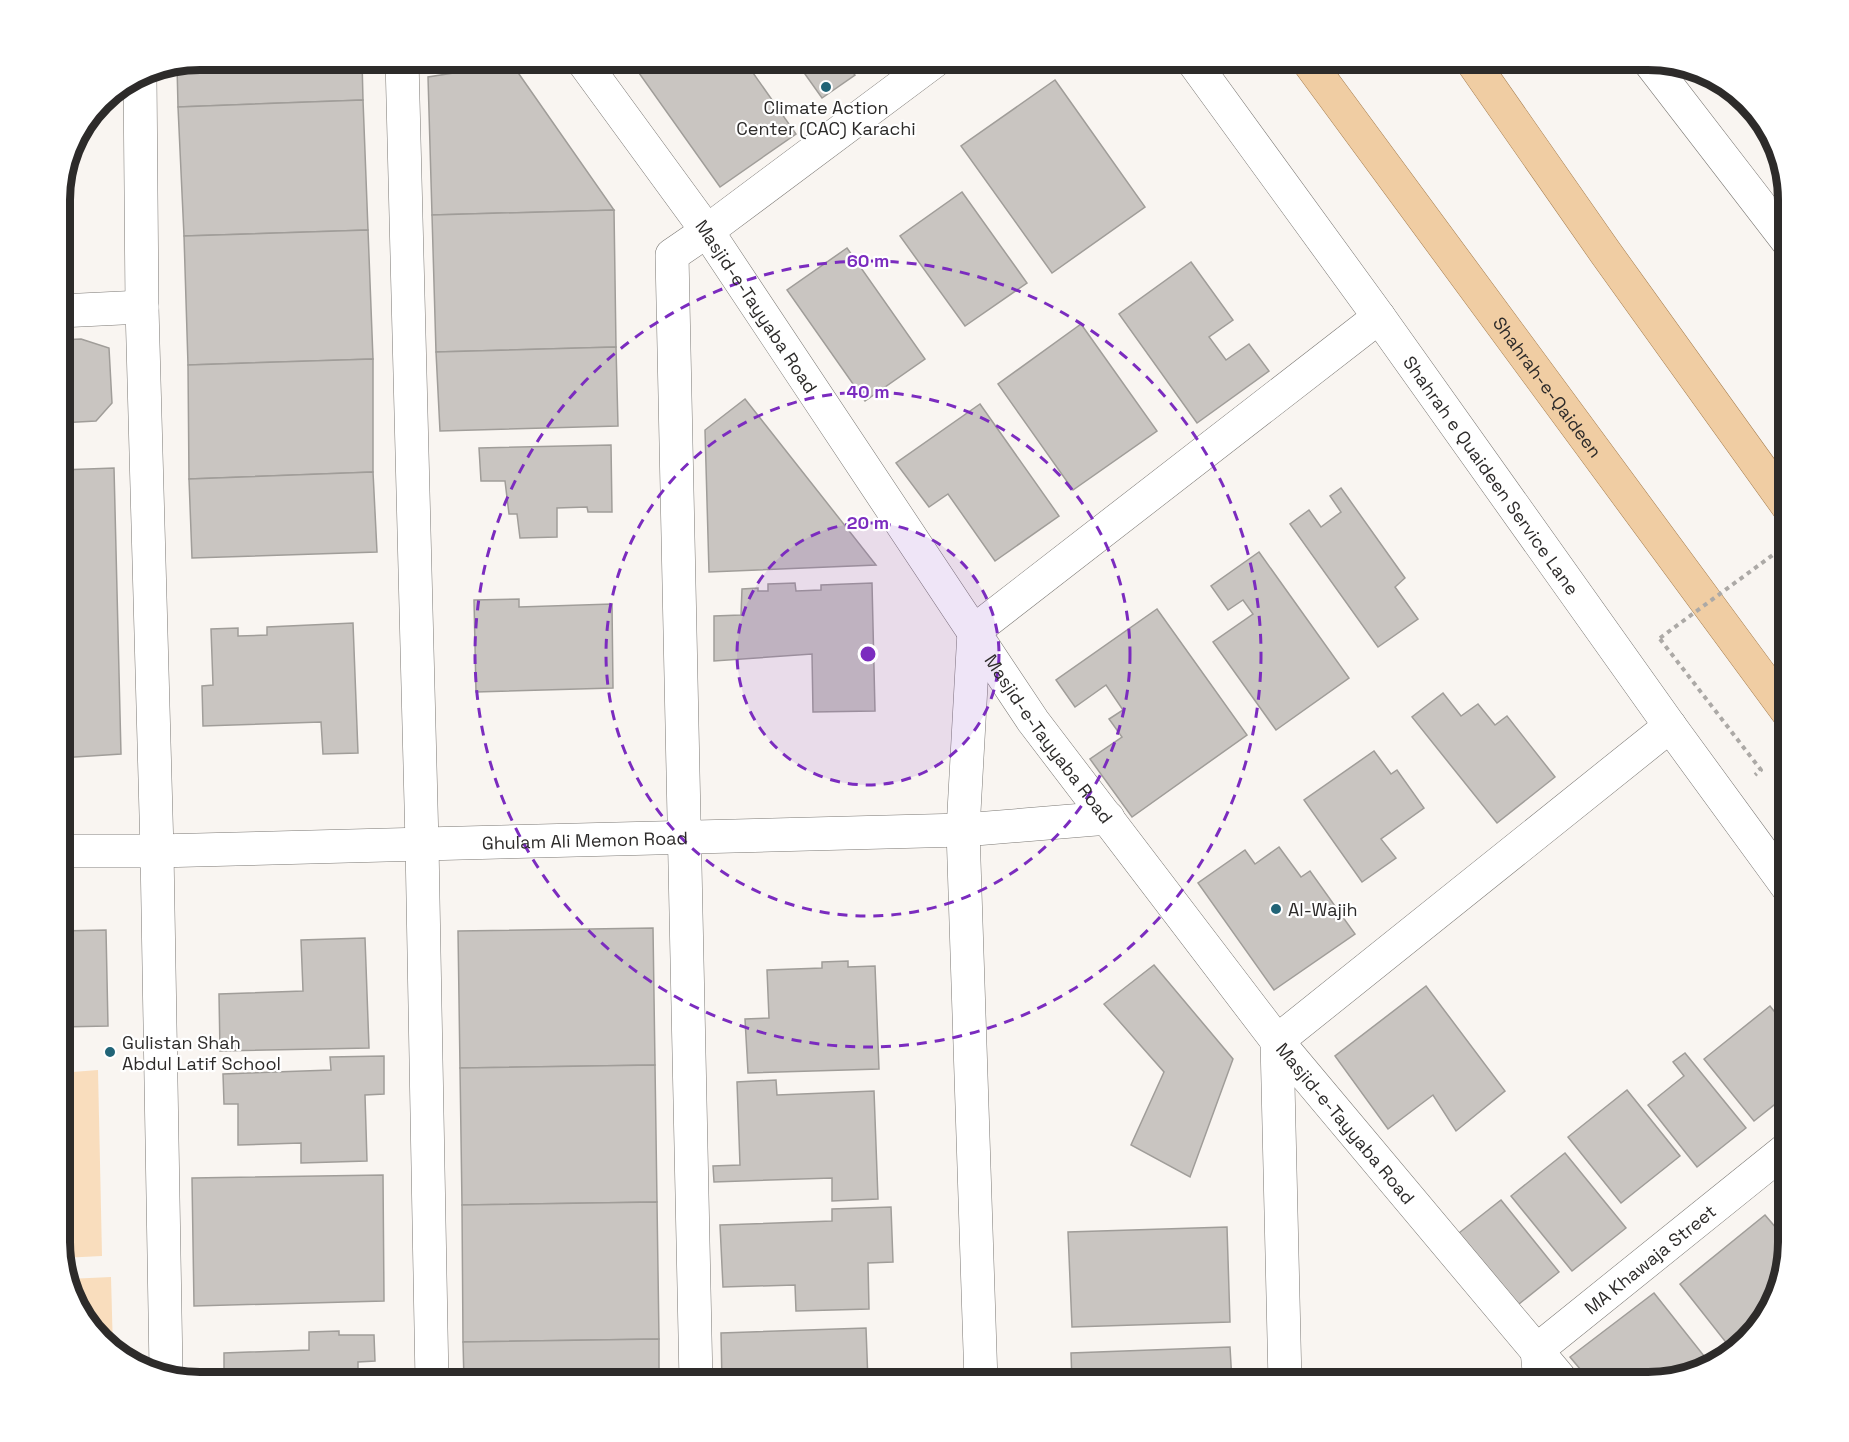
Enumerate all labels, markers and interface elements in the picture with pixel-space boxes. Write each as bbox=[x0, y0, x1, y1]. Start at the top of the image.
marker: Climate Action Center (CAC) Karachi bbox=[819, 80, 833, 94]
place label: Climate Action Center (CAC) Karachi bbox=[736, 96, 916, 140]
street label: Masjid-e-Tayyaba Road bbox=[691, 215, 823, 397]
text: 60 m bbox=[847, 249, 889, 272]
street label: Shahrah-e-Qaideen bbox=[1488, 312, 1607, 462]
street label: Shahrah e Quaideen Service Lane bbox=[1399, 351, 1585, 599]
text: 40 m bbox=[846, 380, 890, 403]
text: 20 m bbox=[847, 511, 889, 534]
centre of rings bbox=[858, 644, 878, 664]
street label: Masjid-e-Tayyaba Road bbox=[980, 650, 1118, 828]
street label: Ghulam Ali Memon Road bbox=[482, 826, 688, 854]
place label: Al-Wajih bbox=[1288, 898, 1357, 921]
marker: Al-Wajih bbox=[1269, 902, 1283, 916]
place label: Gulistan Shah Abdul Latif School bbox=[122, 1031, 281, 1075]
street label: Masjid-e-Tayyaba Road bbox=[1272, 1038, 1420, 1209]
marker: Gulistan Shah Abdul Latif School bbox=[103, 1045, 117, 1059]
street label: MA Khawaja Street bbox=[1579, 1199, 1720, 1319]

